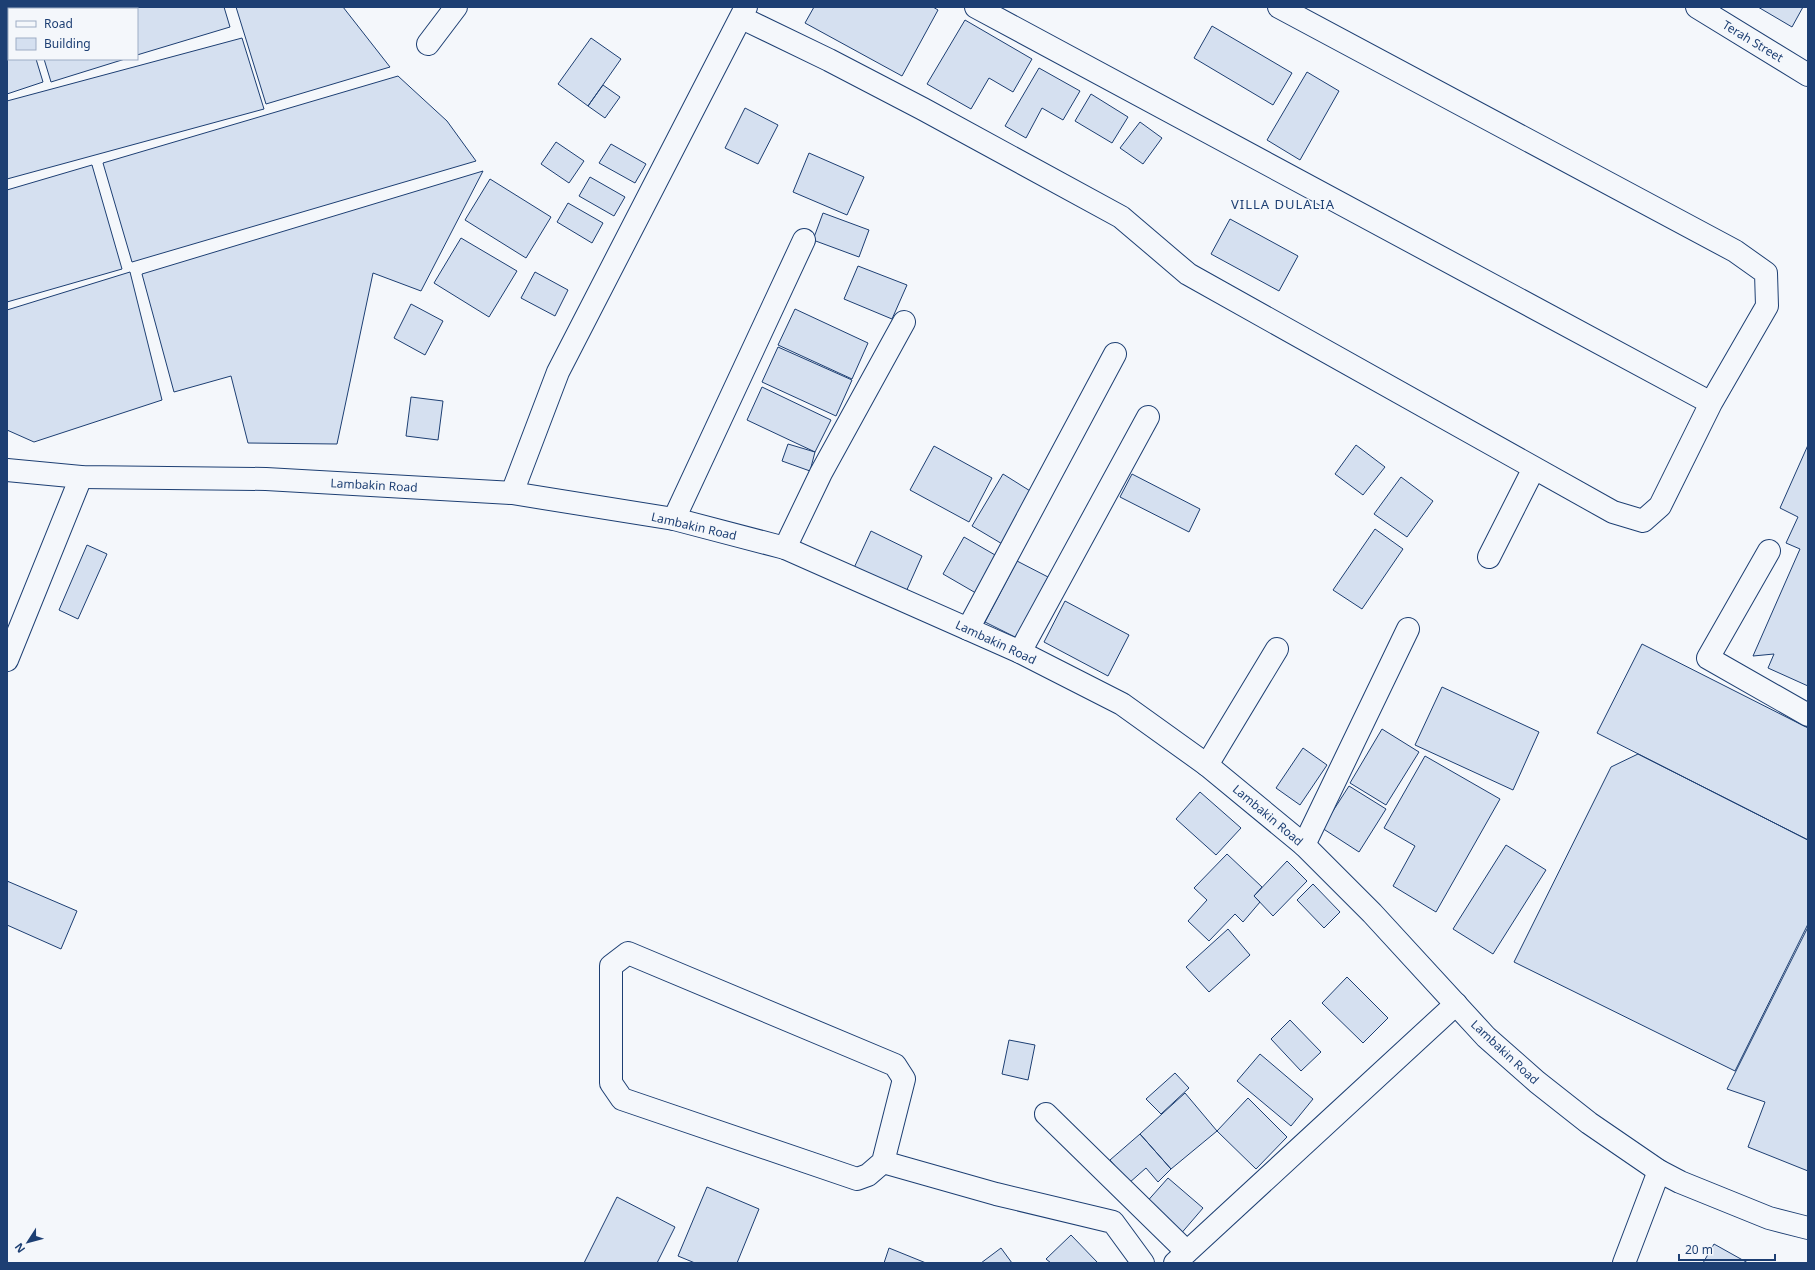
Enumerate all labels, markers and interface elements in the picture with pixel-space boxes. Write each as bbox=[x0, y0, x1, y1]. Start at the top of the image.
legend bbox=[8, 8, 138, 60]
text: Road bbox=[44, 15, 73, 32]
street label: Terah Street bbox=[1719, 16, 1787, 66]
text: Building bbox=[44, 35, 91, 52]
district label: VILLA DULALIA bbox=[1231, 195, 1335, 213]
street label: Lambakin Road bbox=[330, 474, 418, 496]
street label: Lambakin Road bbox=[650, 508, 738, 544]
street label: Lambakin Road bbox=[953, 616, 1039, 668]
street label: Lambakin Road bbox=[1229, 780, 1307, 850]
street label: Lambakin Road bbox=[1467, 1016, 1543, 1088]
north arrow bbox=[8, 1222, 48, 1262]
scale bar bbox=[1679, 1236, 1775, 1262]
text: N bbox=[11, 1240, 28, 1256]
text: 20 m bbox=[1685, 1241, 1713, 1258]

